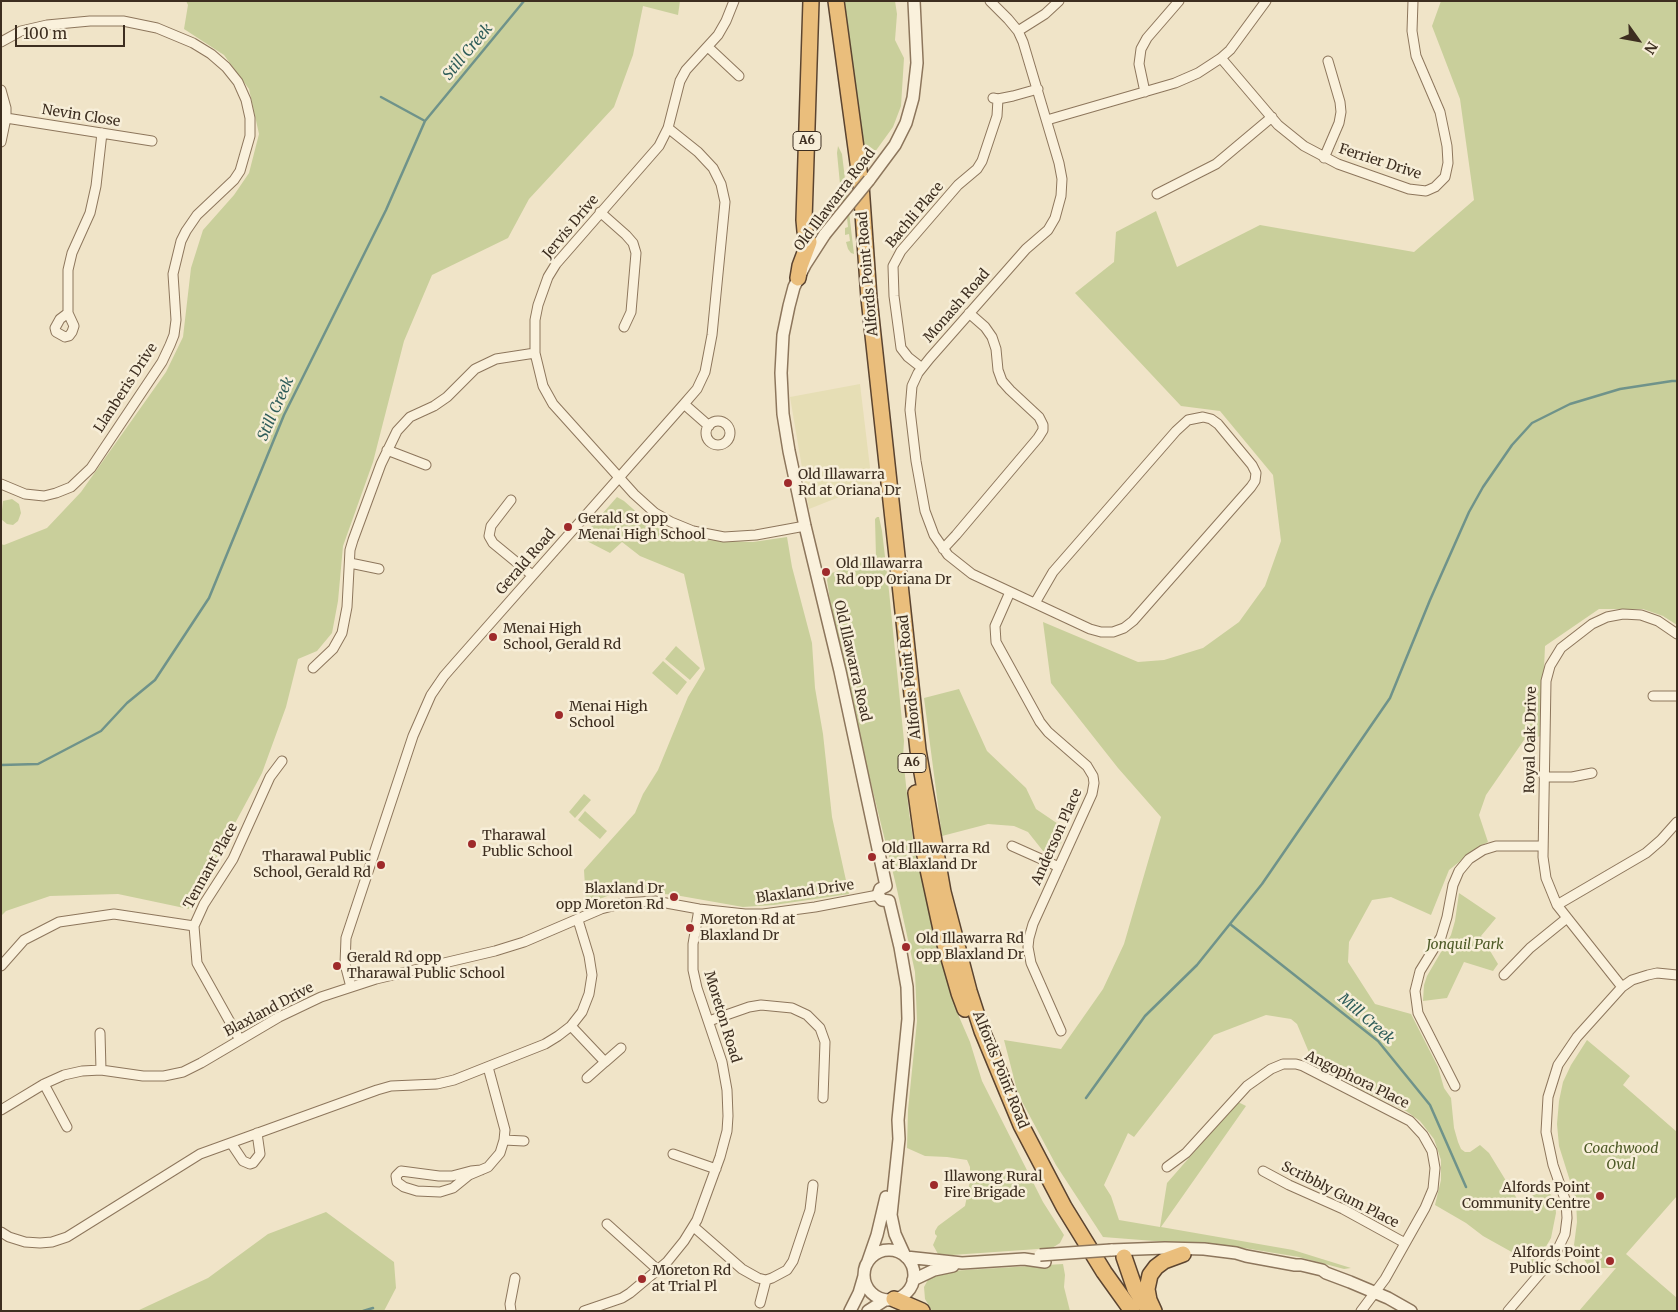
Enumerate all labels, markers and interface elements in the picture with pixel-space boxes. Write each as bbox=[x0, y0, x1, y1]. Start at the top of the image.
scale bar bbox=[18, 15, 128, 47]
north arrow bbox=[1613, 15, 1663, 65]
water label: Still Creek bbox=[439, 20, 497, 84]
text: 100 m bbox=[23, 24, 67, 43]
text: N bbox=[1640, 38, 1661, 57]
street label: Nevin Close bbox=[41, 102, 121, 130]
road number: A6 bbox=[793, 132, 821, 150]
street label: Ferrier Drive bbox=[1337, 141, 1423, 183]
street label: Old Illawarra Road bbox=[791, 145, 879, 255]
street label: Bachli Place bbox=[883, 179, 947, 251]
street label: Jervis Drive bbox=[540, 192, 602, 262]
street label: Alfords Point Road bbox=[854, 211, 882, 337]
street label: Monash Road bbox=[920, 266, 994, 346]
street label: Llanberis Drive bbox=[91, 340, 161, 436]
water label: Still Creek bbox=[254, 374, 298, 444]
place label: Old Illawarra Rd at Oriana Dr bbox=[798, 467, 901, 500]
marker: Old Illawarra Rd at Oriana Dr bbox=[782, 477, 794, 489]
place label: Gerald St opp Menai High School bbox=[578, 511, 706, 544]
marker: Gerald St opp Menai High School bbox=[562, 521, 574, 533]
street label: Gerald Road bbox=[493, 526, 559, 598]
place label: Old Illawarra Rd opp Oriana Dr bbox=[836, 556, 952, 588]
marker: Old Illawarra Rd opp Oriana Dr bbox=[820, 566, 832, 578]
street label: Old Illawarra Road bbox=[830, 599, 874, 723]
street label: Alfords Point Road bbox=[895, 614, 925, 740]
place label: Menai High School, Gerald Rd bbox=[503, 621, 621, 654]
marker: Menai High School, Gerald Rd bbox=[487, 631, 499, 643]
street label: Royal Oak Drive bbox=[1522, 686, 1540, 794]
place label: Menai High School bbox=[569, 699, 648, 732]
marker: Menai High School bbox=[553, 709, 565, 721]
road number: A6 bbox=[898, 754, 926, 772]
street label: Anderson Place bbox=[1028, 786, 1086, 888]
street label: Tennant Place bbox=[181, 820, 241, 912]
place label: Tharawal Public School bbox=[482, 828, 573, 860]
marker: Tharawal Public School bbox=[466, 838, 478, 850]
place label: Old Illawarra Rd at Blaxland Dr bbox=[882, 841, 990, 874]
place label: Tharawal Public School, Gerald Rd bbox=[253, 849, 371, 882]
marker: Old Illawarra Rd at Blaxland Dr bbox=[866, 851, 878, 863]
marker: Tharawal Public School, Gerald Rd bbox=[375, 859, 387, 871]
street label: Blaxland Drive bbox=[755, 877, 855, 907]
place label: Blaxland Dr opp Moreton Rd bbox=[556, 881, 664, 914]
marker: Blaxland Dr opp Moreton Rd bbox=[668, 891, 680, 903]
place label: Moreton Rd at Blaxland Dr bbox=[700, 912, 795, 944]
marker: Moreton Rd at Blaxland Dr bbox=[684, 922, 696, 934]
place label: Old Illawarra Rd opp Blaxland Dr bbox=[916, 931, 1024, 964]
park label: Jonquil Park bbox=[1426, 937, 1504, 953]
marker: Old Illawarra Rd opp Blaxland Dr bbox=[900, 941, 912, 953]
place label: Gerald Rd opp Tharawal Public School bbox=[347, 950, 505, 982]
marker: Gerald Rd opp Tharawal Public School bbox=[331, 960, 343, 972]
street label: Moreton Road bbox=[700, 969, 744, 1065]
street label: Blaxland Drive bbox=[221, 979, 317, 1041]
water label: Mill Creek bbox=[1334, 990, 1398, 1048]
street label: Alfords Point Road bbox=[969, 1009, 1031, 1131]
street label: Angophora Place bbox=[1302, 1048, 1412, 1112]
park label: Coachwood Oval bbox=[1584, 1141, 1658, 1174]
street label: Scribbly Gum Place bbox=[1279, 1158, 1401, 1232]
place label: Illawong Rural Fire Brigade bbox=[944, 1169, 1042, 1202]
marker: Illawong Rural Fire Brigade bbox=[928, 1179, 940, 1191]
place label: Alfords Point Community Centre bbox=[1462, 1180, 1590, 1212]
marker: Alfords Point Community Centre bbox=[1594, 1190, 1606, 1202]
place label: Alfords Point Public School bbox=[1509, 1245, 1600, 1278]
marker: Alfords Point Public School bbox=[1604, 1255, 1616, 1267]
place label: Moreton Rd at Trial Pl bbox=[652, 1263, 731, 1295]
marker: Moreton Rd at Trial Pl bbox=[636, 1273, 648, 1285]

